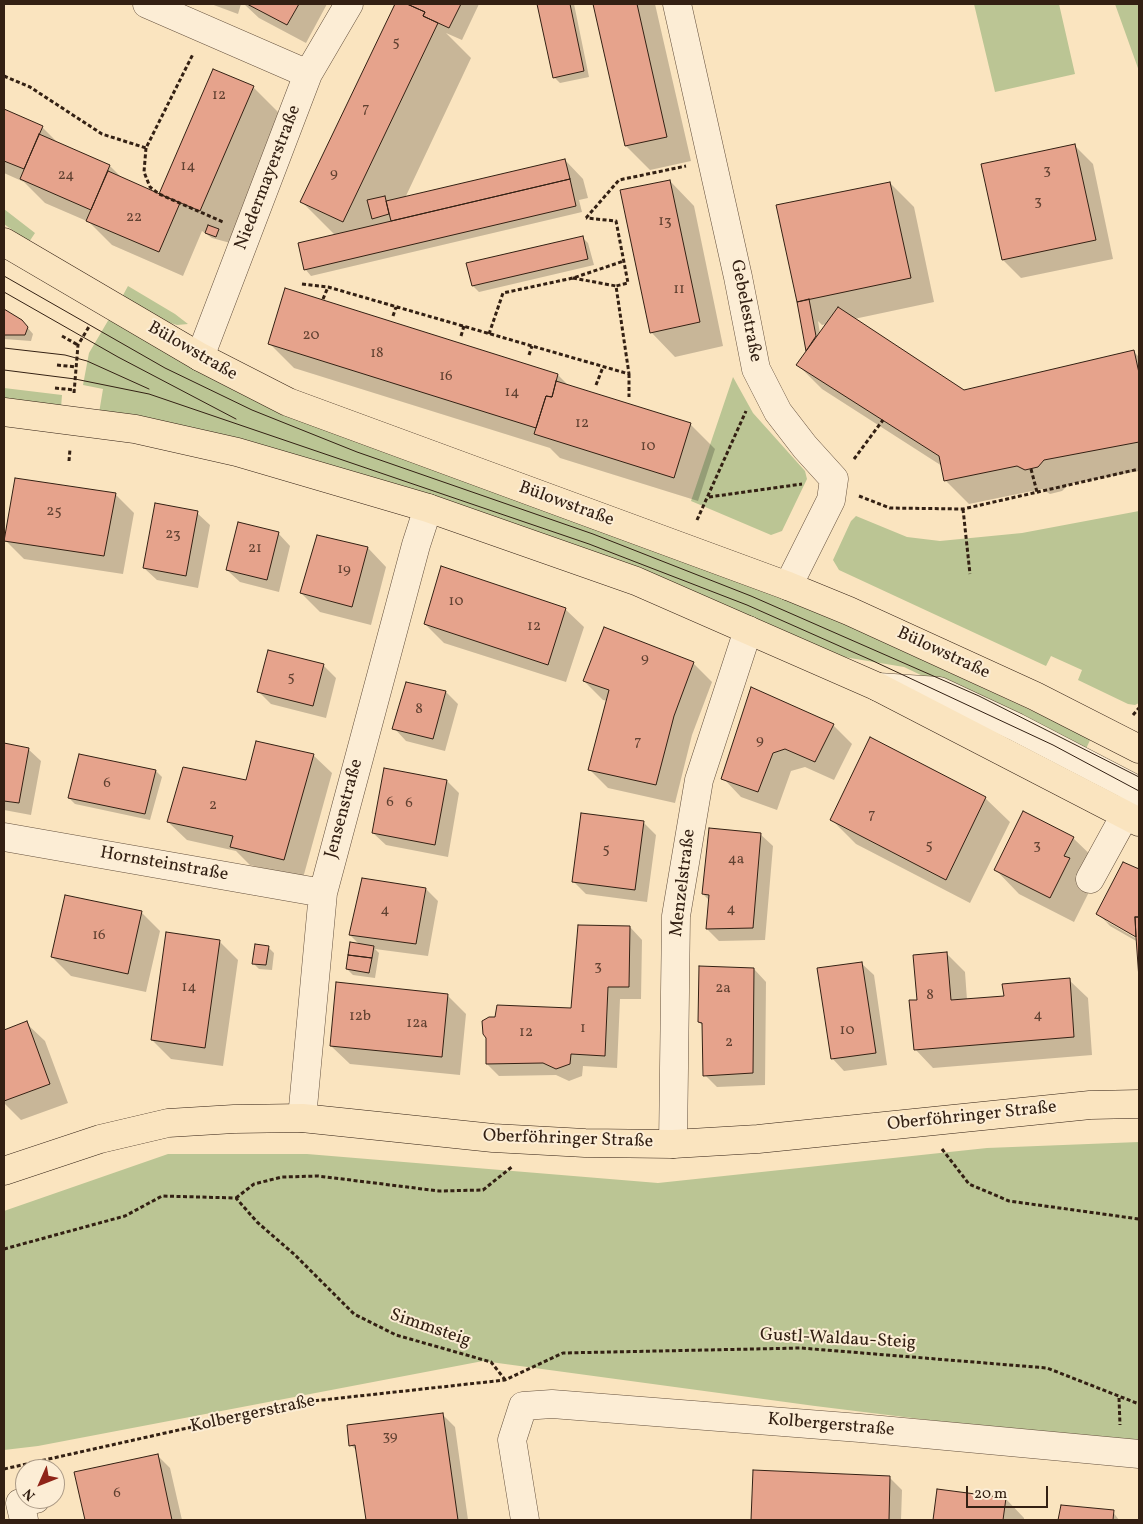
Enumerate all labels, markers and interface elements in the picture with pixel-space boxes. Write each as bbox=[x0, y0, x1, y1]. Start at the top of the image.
house number: 5 bbox=[392, 34, 400, 52]
house number: 12 bbox=[212, 87, 226, 105]
house number: 7 bbox=[362, 100, 370, 118]
street label: Niedermayerstraße bbox=[231, 103, 307, 253]
house number: 14 bbox=[181, 158, 195, 176]
house number: 3 bbox=[1043, 162, 1051, 180]
house number: 9 bbox=[330, 165, 338, 183]
house number: 24 bbox=[58, 167, 74, 185]
house number: 3 bbox=[1034, 193, 1042, 211]
house number: 22 bbox=[126, 209, 142, 227]
house number: 13 bbox=[658, 213, 672, 231]
street label: Gebelestraße bbox=[724, 258, 766, 364]
house number: 11 bbox=[673, 281, 685, 299]
street label: Bülowstraße bbox=[143, 318, 241, 386]
house number: 20 bbox=[303, 327, 319, 345]
house number: 18 bbox=[370, 345, 384, 363]
house number: 16 bbox=[439, 368, 453, 386]
house number: 14 bbox=[505, 384, 519, 402]
house number: 12 bbox=[575, 415, 589, 433]
house number: 10 bbox=[641, 438, 655, 456]
street label: Bülowstraße bbox=[515, 478, 617, 532]
house number: 25 bbox=[46, 503, 62, 521]
house number: 23 bbox=[165, 526, 181, 544]
house number: 21 bbox=[248, 540, 262, 558]
house number: 19 bbox=[337, 561, 351, 579]
house number: 10 bbox=[449, 593, 463, 611]
house number: 12 bbox=[527, 618, 541, 636]
street label: Bülowstraße bbox=[893, 623, 993, 685]
house number: 9 bbox=[641, 650, 649, 668]
house number: 5 bbox=[287, 669, 295, 687]
house number: 8 bbox=[415, 701, 423, 719]
house number: 9 bbox=[756, 732, 764, 750]
house number: 7 bbox=[634, 733, 642, 751]
street label: Jensenstraße bbox=[321, 757, 369, 861]
house number: 6 bbox=[103, 775, 111, 793]
house number: 6 bbox=[386, 794, 394, 812]
house number: 6 bbox=[405, 795, 413, 813]
house number: 2 bbox=[209, 797, 217, 815]
house number: 7 bbox=[868, 806, 876, 824]
street label: Menzelstraße bbox=[667, 828, 701, 938]
house number: 5 bbox=[925, 837, 933, 855]
house number: 3 bbox=[1033, 837, 1041, 855]
house number: 5 bbox=[602, 841, 610, 859]
street label: Hornsteinstraße bbox=[98, 843, 230, 887]
house number: 4a bbox=[728, 851, 744, 869]
house number: 4 bbox=[727, 901, 735, 919]
house number: 4 bbox=[381, 902, 389, 920]
house number: 16 bbox=[92, 927, 106, 945]
house number: 3 bbox=[594, 958, 602, 976]
house number: 14 bbox=[182, 979, 196, 997]
house number: 2a bbox=[715, 980, 731, 998]
house number: 8 bbox=[926, 987, 934, 1005]
house number: 4 bbox=[1034, 1007, 1042, 1025]
house number: 12b bbox=[349, 1008, 371, 1026]
house number: 12a bbox=[406, 1015, 428, 1033]
house number: 1 bbox=[580, 1020, 586, 1038]
house number: 10 bbox=[840, 1022, 854, 1040]
house number: 12 bbox=[519, 1024, 533, 1042]
house number: 2 bbox=[725, 1034, 733, 1052]
street label: Oberföhringer Straße bbox=[886, 1097, 1058, 1137]
street label: Oberföhringer Straße bbox=[483, 1126, 653, 1154]
street label: Simmsteig bbox=[387, 1305, 473, 1353]
street label: Gustl-Waldau-Steig bbox=[759, 1325, 917, 1355]
street label: Kolbergerstraße bbox=[189, 1391, 317, 1439]
street label: Kolbergerstraße bbox=[767, 1410, 895, 1442]
house number: 39 bbox=[382, 1428, 398, 1446]
north arrow bbox=[15, 1459, 65, 1509]
scale bar bbox=[968, 1476, 1050, 1508]
text: N bbox=[19, 1484, 40, 1504]
text: 20 m bbox=[974, 1484, 1007, 1505]
house number: 6 bbox=[113, 1485, 121, 1503]

